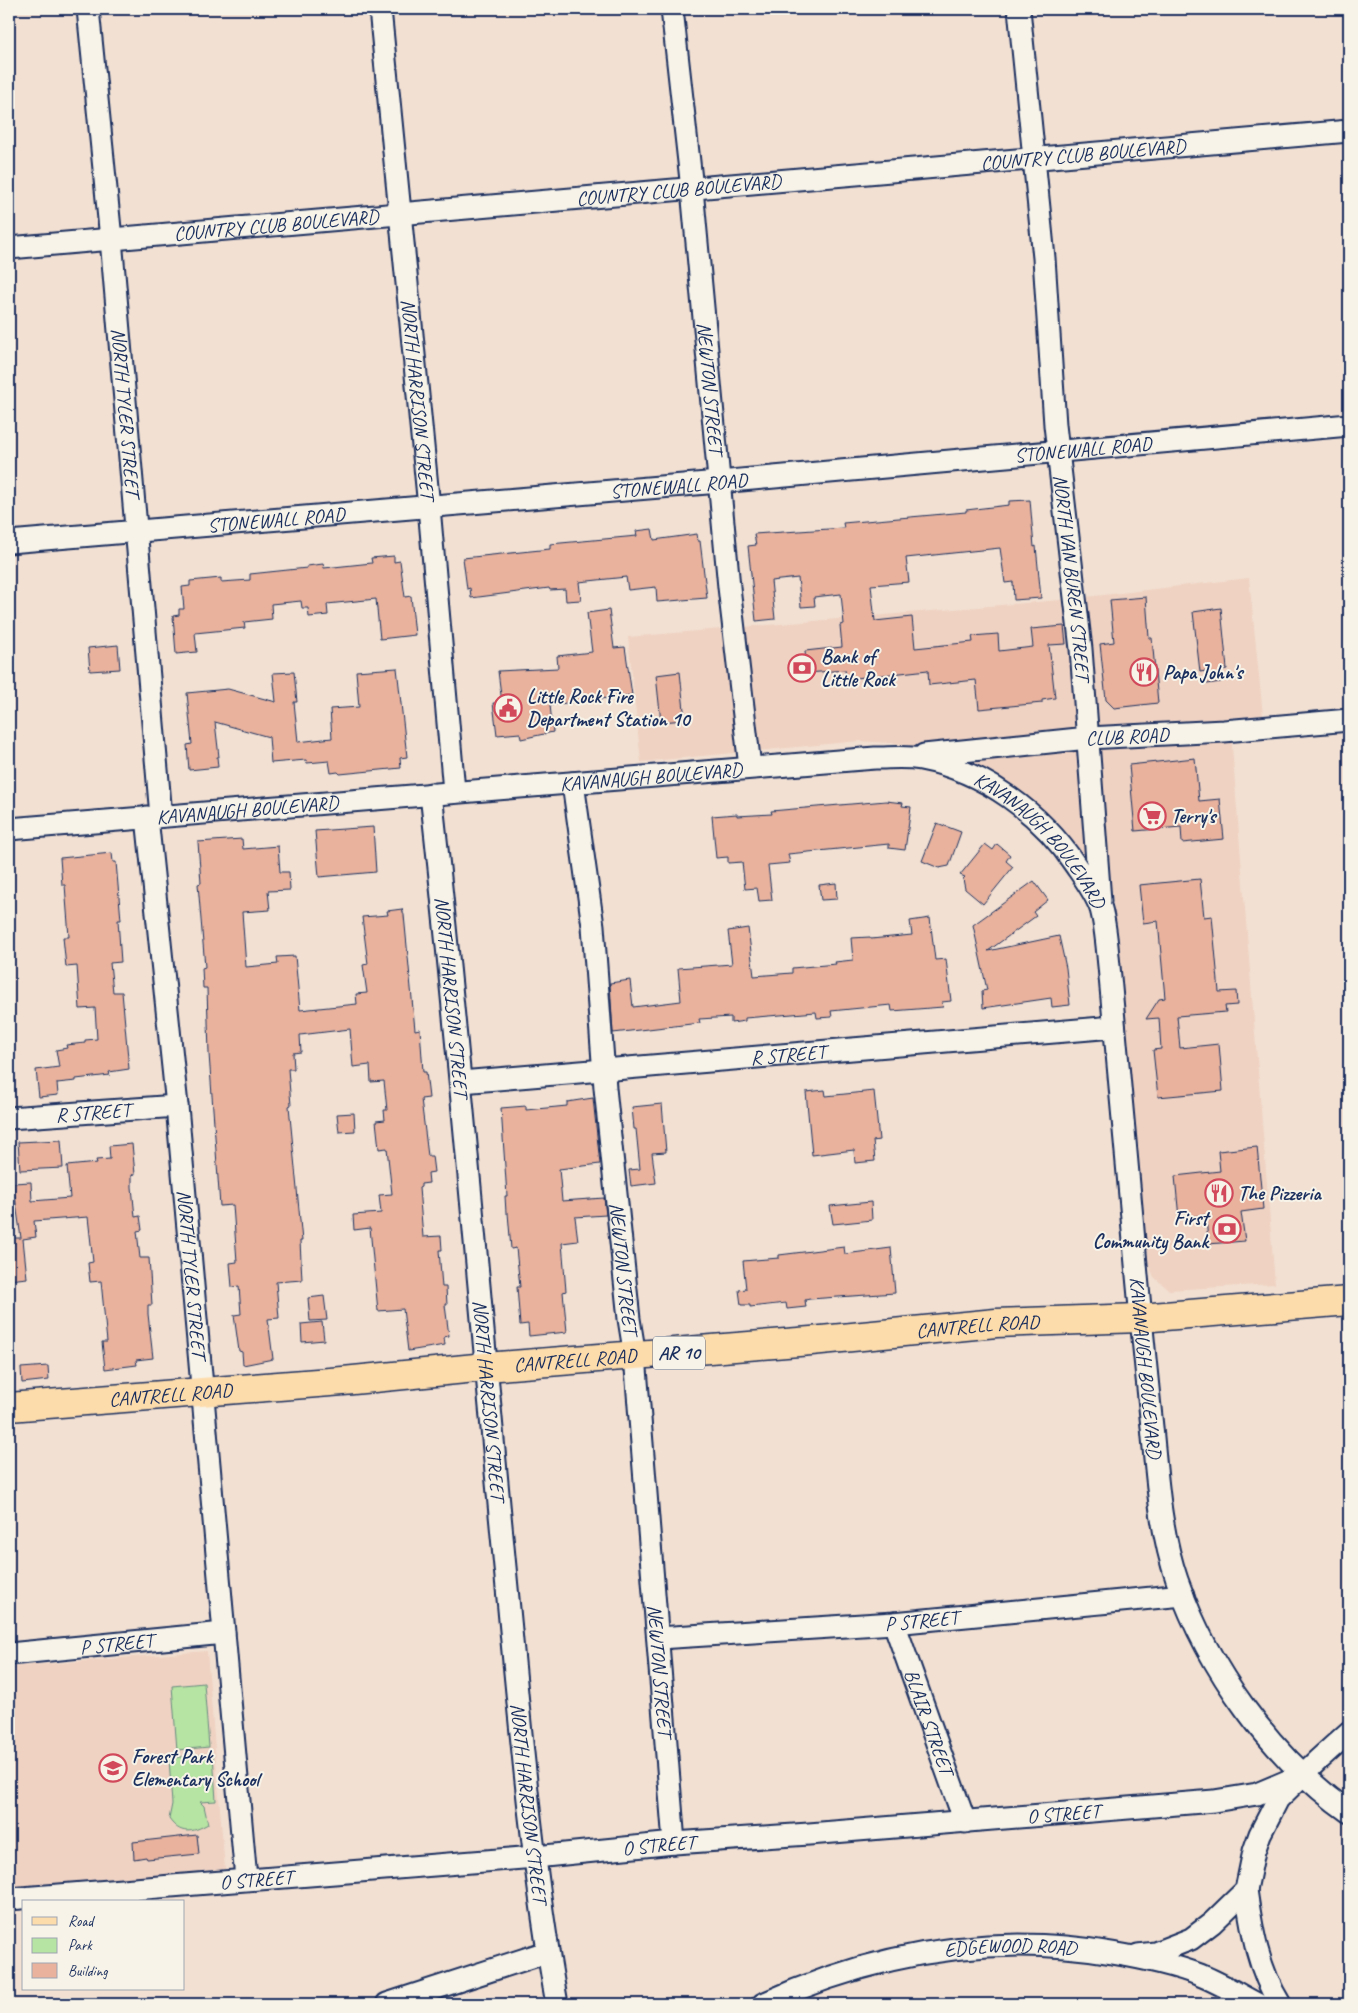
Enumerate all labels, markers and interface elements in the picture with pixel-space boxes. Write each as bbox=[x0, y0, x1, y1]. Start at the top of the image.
street label: COUNTRY CLUB BOULEVARD bbox=[980, 133, 1188, 176]
street label: COUNTRY CLUB BOULEVARD bbox=[575, 168, 783, 211]
street label: COUNTRY CLUB BOULEVARD bbox=[173, 203, 381, 246]
street label: NORTH HARRISON STREET bbox=[396, 298, 441, 504]
street label: NEWTON STREET bbox=[692, 321, 729, 460]
street label: NORTH TYLER STREET bbox=[106, 327, 146, 502]
street label: STONEWALL ROAD bbox=[1013, 430, 1154, 468]
street label: STONEWALL ROAD bbox=[609, 467, 750, 504]
street label: NORTH VAN BUREN STREET bbox=[1048, 473, 1096, 685]
street label: STONEWALL ROAD bbox=[206, 501, 347, 538]
place label: Bank of Little Rock bbox=[821, 644, 896, 692]
bank icon: Bank of Little Rock bbox=[787, 653, 817, 683]
restaurant icon: Papa John's bbox=[1129, 657, 1159, 687]
place label: Papa John's bbox=[1163, 660, 1244, 685]
place label: Little Rock Fire Department Station 10 bbox=[527, 684, 692, 732]
public building icon: Little Rock Fire Department Station 10 bbox=[493, 693, 523, 723]
street label: CLUB ROAD bbox=[1085, 721, 1171, 751]
street label: KAVANAUGH BOULEVARD bbox=[559, 756, 744, 796]
street label: KAVANAUGH BOULEVARD bbox=[970, 766, 1112, 913]
street label: KAVANAUGH BOULEVARD bbox=[155, 789, 340, 829]
supermarket icon: Terry's bbox=[1137, 801, 1167, 831]
place label: Terry's bbox=[1171, 804, 1218, 829]
street label: NORTH HARRISON STREET bbox=[430, 896, 475, 1102]
street label: R STREET bbox=[749, 1038, 831, 1070]
street label: R STREET bbox=[55, 1097, 136, 1127]
restaurant icon: The Pizzeria bbox=[1204, 1178, 1234, 1208]
place label: The Pizzeria bbox=[1238, 1181, 1322, 1206]
street label: NORTH TYLER STREET bbox=[172, 1189, 212, 1364]
street label: NEWTON STREET bbox=[604, 1201, 644, 1340]
place label: First Community Bank bbox=[1093, 1206, 1211, 1255]
bank icon: First Community Bank bbox=[1212, 1214, 1242, 1244]
street label: KAVANAUGH BOULEVARD bbox=[1125, 1276, 1168, 1461]
street label: NORTH HARRISON STREET bbox=[468, 1299, 511, 1505]
street label: CANTRELL ROAD bbox=[915, 1309, 1041, 1343]
road number: AR 10 bbox=[653, 1336, 705, 1370]
street label: CANTRELL ROAD bbox=[513, 1342, 639, 1377]
street label: CANTRELL ROAD bbox=[108, 1377, 234, 1412]
street label: NEWTON STREET bbox=[642, 1604, 678, 1742]
street label: P STREET bbox=[884, 1604, 964, 1636]
street label: P STREET bbox=[79, 1627, 159, 1660]
street label: BLAIR STREET bbox=[899, 1666, 961, 1782]
street label: NORTH HARRISON STREET bbox=[506, 1702, 554, 1909]
place label: Forest Park Elementary School bbox=[132, 1744, 262, 1792]
school or university icon: Forest Park Elementary School bbox=[98, 1753, 128, 1783]
street label: O STREET bbox=[1026, 1798, 1105, 1829]
street label: O STREET bbox=[621, 1829, 700, 1861]
street label: O STREET bbox=[219, 1864, 298, 1895]
legend bbox=[22, 1900, 185, 1990]
text: Road bbox=[68, 1912, 95, 1931]
street label: EDGEWOOD ROAD bbox=[942, 1932, 1080, 1962]
text: Park bbox=[68, 1936, 93, 1955]
text: Building bbox=[68, 1962, 108, 1981]

